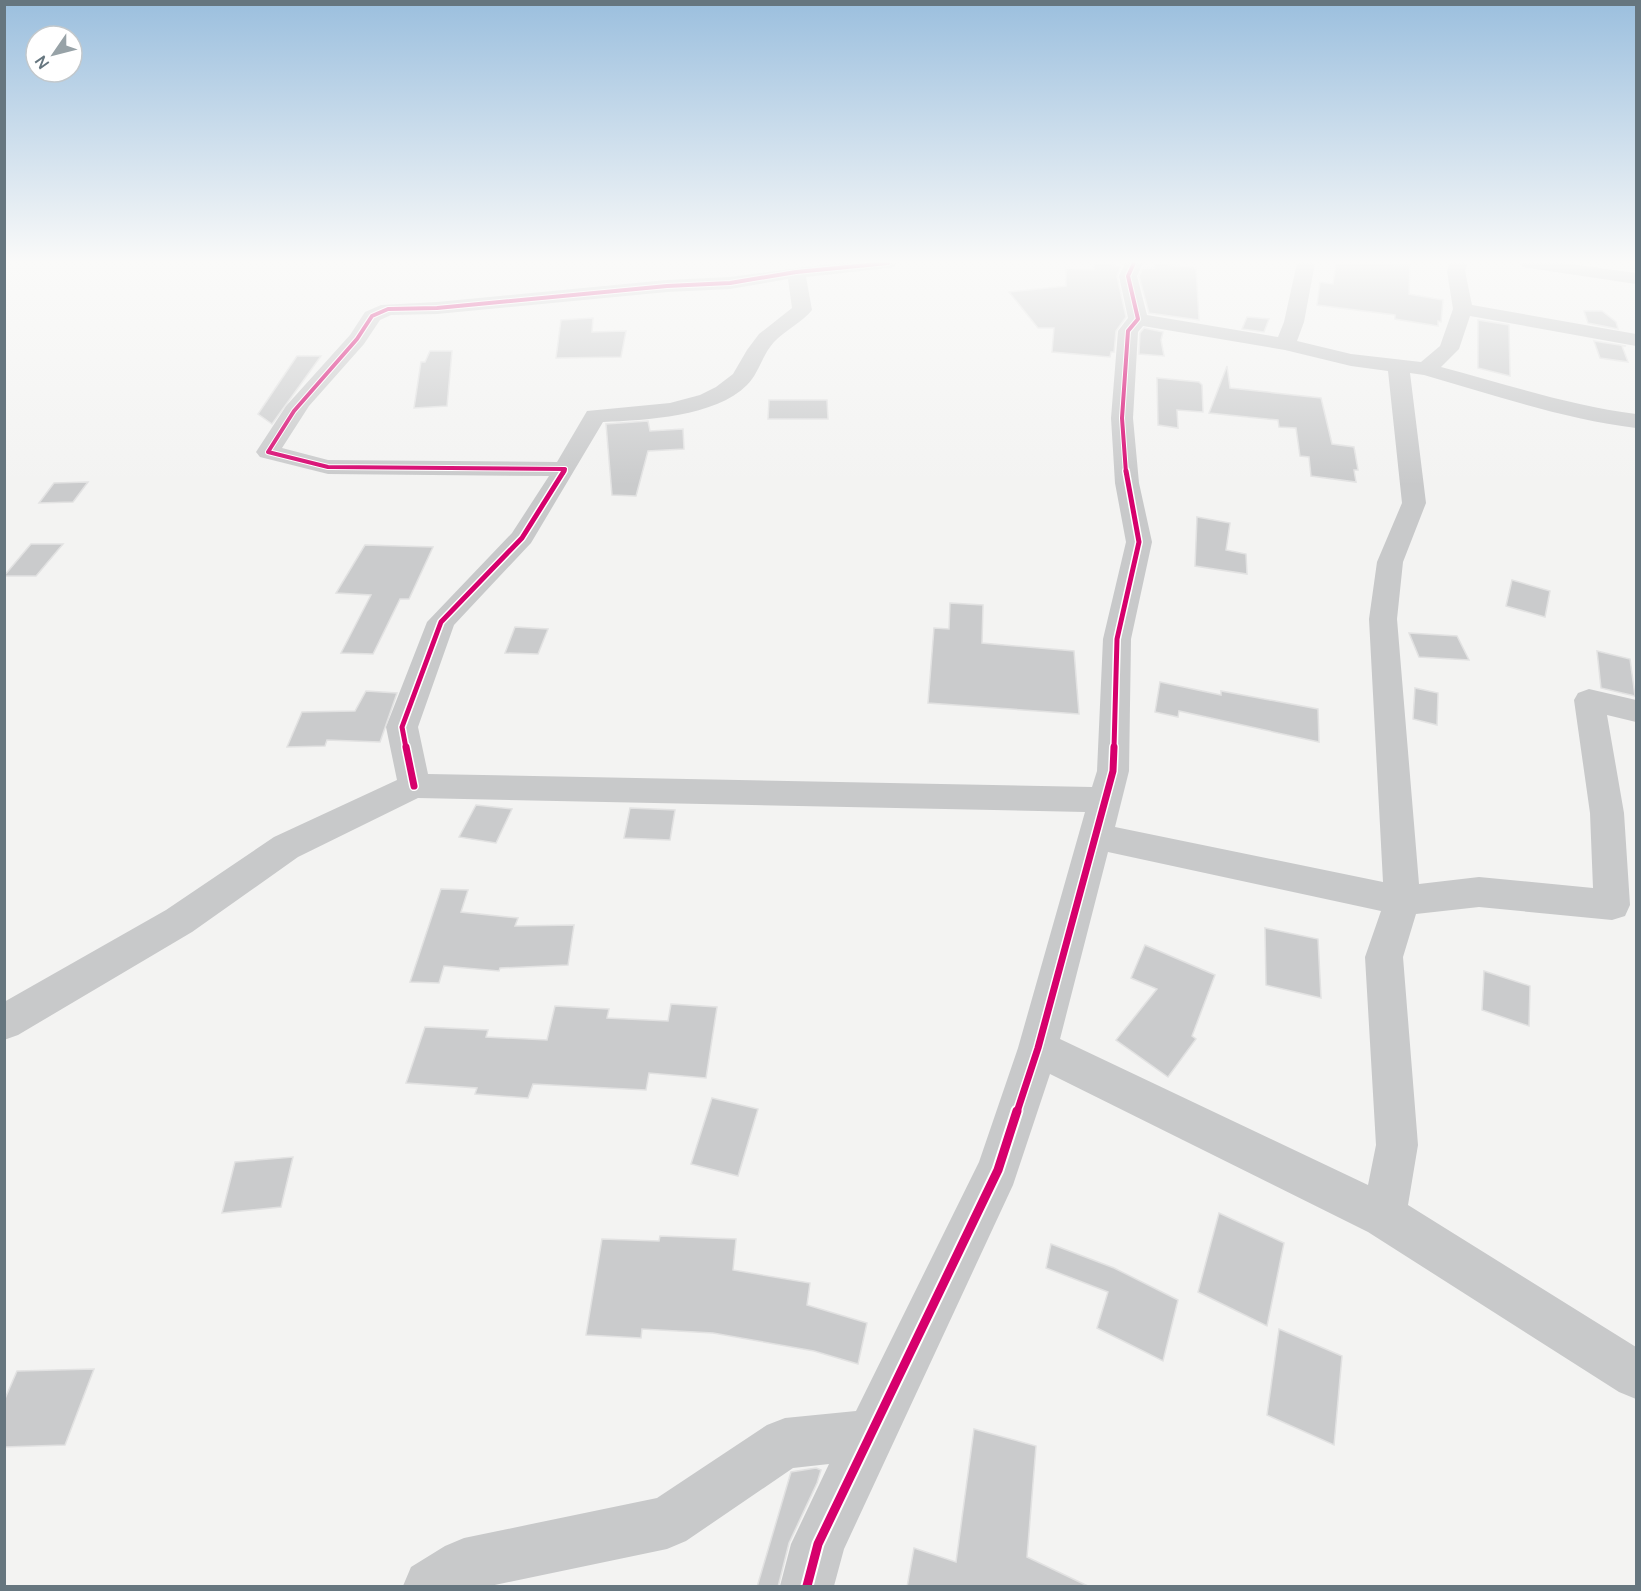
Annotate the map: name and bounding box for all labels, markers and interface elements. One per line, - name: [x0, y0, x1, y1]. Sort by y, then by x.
- north arrow: [24, 24, 84, 84]
- text: N: [29, 52, 54, 74]

